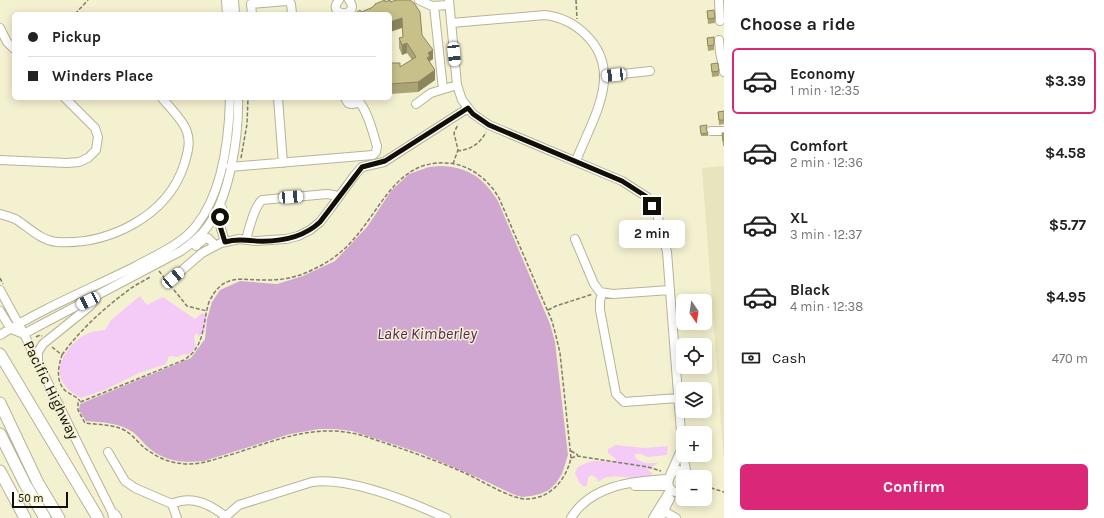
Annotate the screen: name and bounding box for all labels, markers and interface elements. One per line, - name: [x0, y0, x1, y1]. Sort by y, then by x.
- text: Choose a ride: [740, 13, 855, 35]
- text: Pickup: [52, 28, 101, 46]
- car: [447, 41, 461, 67]
- icon: car: [742, 63, 778, 99]
- text: Economy: [790, 65, 855, 83]
- text: Winders Place: [52, 67, 153, 85]
- car: [601, 68, 627, 82]
- text: $3.39: [1045, 72, 1086, 90]
- text: 1 min · 12:35: [790, 83, 860, 98]
- icon: car: [742, 135, 778, 171]
- text: Comfort: [790, 137, 848, 155]
- text: $4.58: [1045, 144, 1086, 162]
- text: 2 min · 12:36: [790, 155, 863, 170]
- car: [279, 190, 303, 204]
- route end: [643, 197, 661, 215]
- icon: car: [742, 207, 778, 243]
- route start: [211, 208, 229, 226]
- text: XL: [790, 209, 808, 227]
- text: $5.77: [1049, 216, 1086, 234]
- callout: 2 min: [619, 220, 685, 248]
- text: 2 min: [634, 226, 670, 241]
- text: 3 min · 12:37: [790, 227, 862, 242]
- car: [160, 266, 186, 290]
- icon: car: [742, 279, 778, 315]
- text: Black: [790, 281, 830, 299]
- text: $4.95: [1046, 288, 1086, 306]
- car: [75, 290, 101, 312]
- north arrow: [676, 294, 712, 330]
- map controls: [676, 294, 712, 506]
- text: 4 min · 12:38: [790, 299, 863, 314]
- water label: Lake Kimberley: [377, 324, 478, 343]
- street label: Pacific Highway: [19, 338, 83, 442]
- button: locate: [676, 338, 712, 374]
- icon: cash: [740, 347, 762, 369]
- text: Cash: [772, 349, 806, 367]
- text: 470 m: [1052, 351, 1088, 366]
- button: layers: [676, 382, 712, 418]
- button: +: [676, 426, 712, 462]
- button: Confirm: [740, 464, 1088, 510]
- button: −: [676, 470, 712, 506]
- scale bar: [12, 490, 68, 509]
- text: 50 m: [18, 492, 44, 505]

